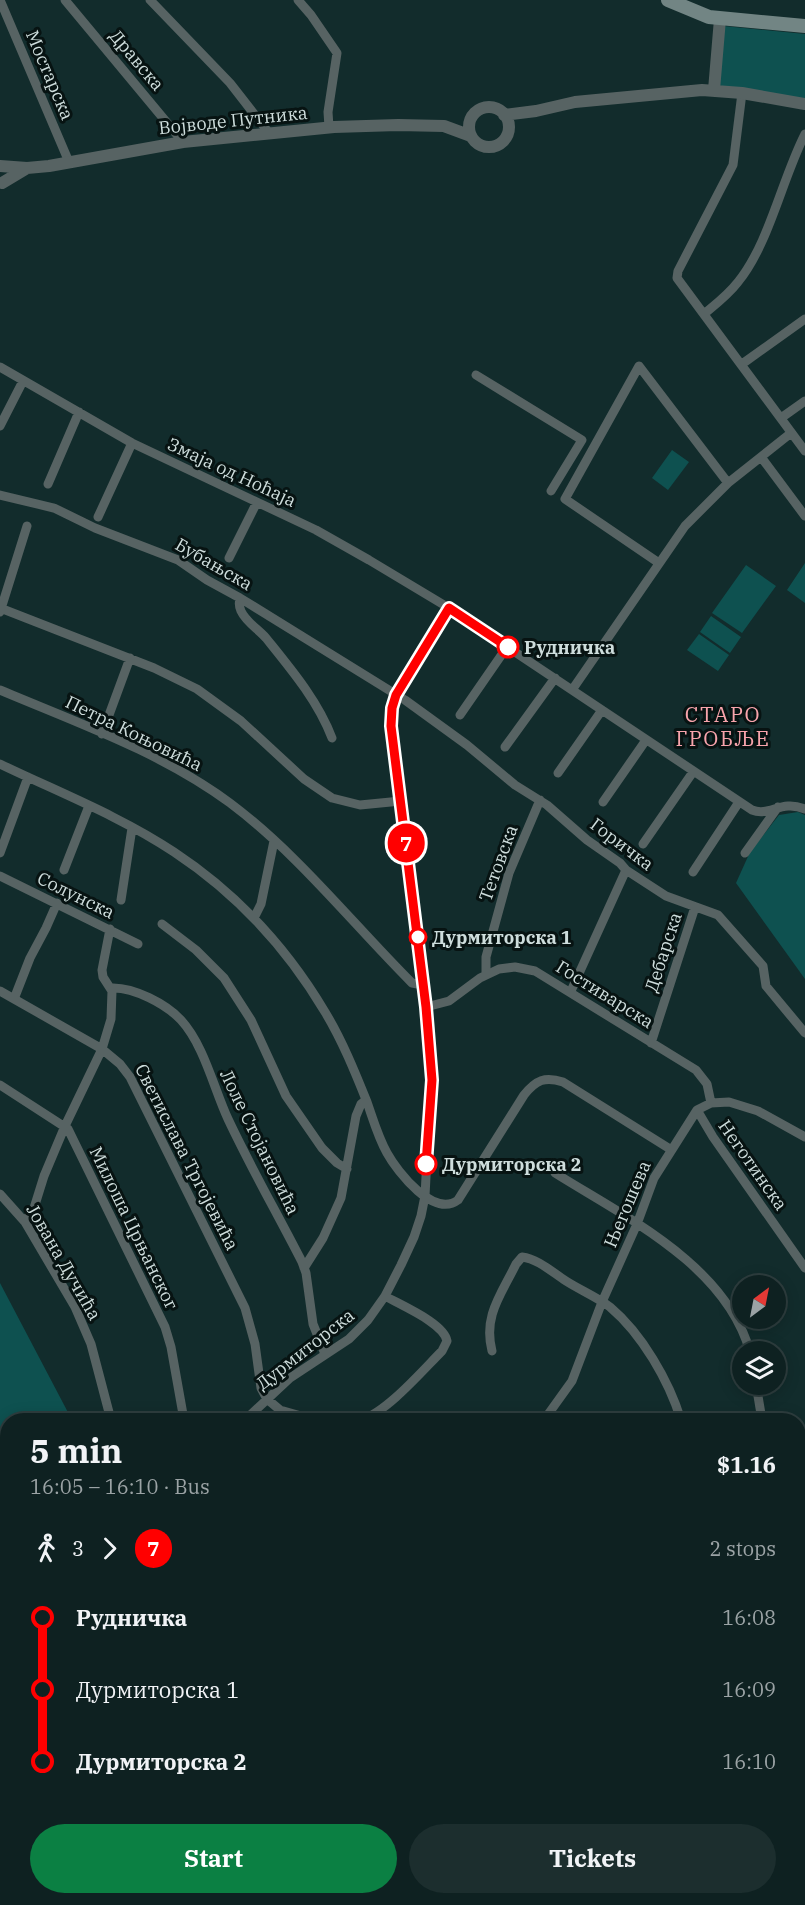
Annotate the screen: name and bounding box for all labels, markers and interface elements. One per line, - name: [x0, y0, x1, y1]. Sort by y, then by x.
- street label: Дравска: [105, 25, 169, 95]
- street label: Мостарска: [21, 27, 79, 124]
- street label: Војводе Путника: [157, 101, 309, 139]
- street label: Змаја од Ноћаја: [164, 432, 300, 512]
- street label: Бубањска: [171, 533, 257, 595]
- marker: Рудничка: [497, 636, 519, 658]
- place label: Рудничка: [524, 636, 615, 659]
- street label: Петра Коњовића: [62, 690, 206, 776]
- district label: СТАРО ГРОБЉЕ: [675, 700, 771, 752]
- street label: Горичка: [586, 813, 658, 875]
- street label: Тетовска: [474, 821, 523, 904]
- line badge: 7: [386, 824, 426, 862]
- text: 7: [400, 829, 412, 857]
- street label: Солунска: [33, 866, 119, 924]
- street label: Дебарска: [639, 909, 687, 995]
- place label: Дурмиторска 1: [432, 926, 572, 949]
- marker: Дурмиторска 1: [409, 928, 427, 946]
- street label: Гостиварска: [552, 955, 658, 1033]
- street label: Светислава Тргојевића: [130, 1060, 244, 1254]
- street label: Лоле Стојановића: [215, 1066, 305, 1218]
- street label: Неготинска: [713, 1115, 793, 1215]
- street label: Милоша Црњанског: [84, 1143, 184, 1314]
- marker: Дурмиторска 2: [415, 1153, 437, 1175]
- place label: Дурмиторска 2: [442, 1153, 582, 1176]
- street label: Његошева: [598, 1157, 656, 1251]
- street label: Јована Дучића: [21, 1200, 107, 1324]
- north arrow: [732, 1275, 786, 1329]
- map controls: [732, 1275, 786, 1395]
- street label: Дурмиторска: [251, 1303, 359, 1395]
- button: layers: [732, 1341, 786, 1395]
- text: 5 min: [30, 1429, 122, 1472]
- text: $1.16: [717, 1450, 776, 1479]
- text: 16:05 – 16:10 · Bus: [30, 1473, 210, 1500]
- icon: walk: [30, 1532, 63, 1565]
- icon: forward: [93, 1532, 126, 1565]
- text: 7: [147, 1534, 160, 1562]
- text: 3: [72, 1535, 84, 1562]
- text: 2 stops: [709, 1535, 776, 1562]
- text: Рудничка: [76, 1603, 187, 1632]
- text: 16:08: [722, 1604, 776, 1631]
- text: Дурмиторска 1: [76, 1675, 239, 1704]
- text: 16:09: [722, 1676, 776, 1703]
- text: Дурмиторска 2: [76, 1747, 247, 1776]
- text: 16:10: [722, 1748, 776, 1775]
- button: Start: [30, 1824, 397, 1893]
- button: Tickets: [409, 1824, 776, 1893]

